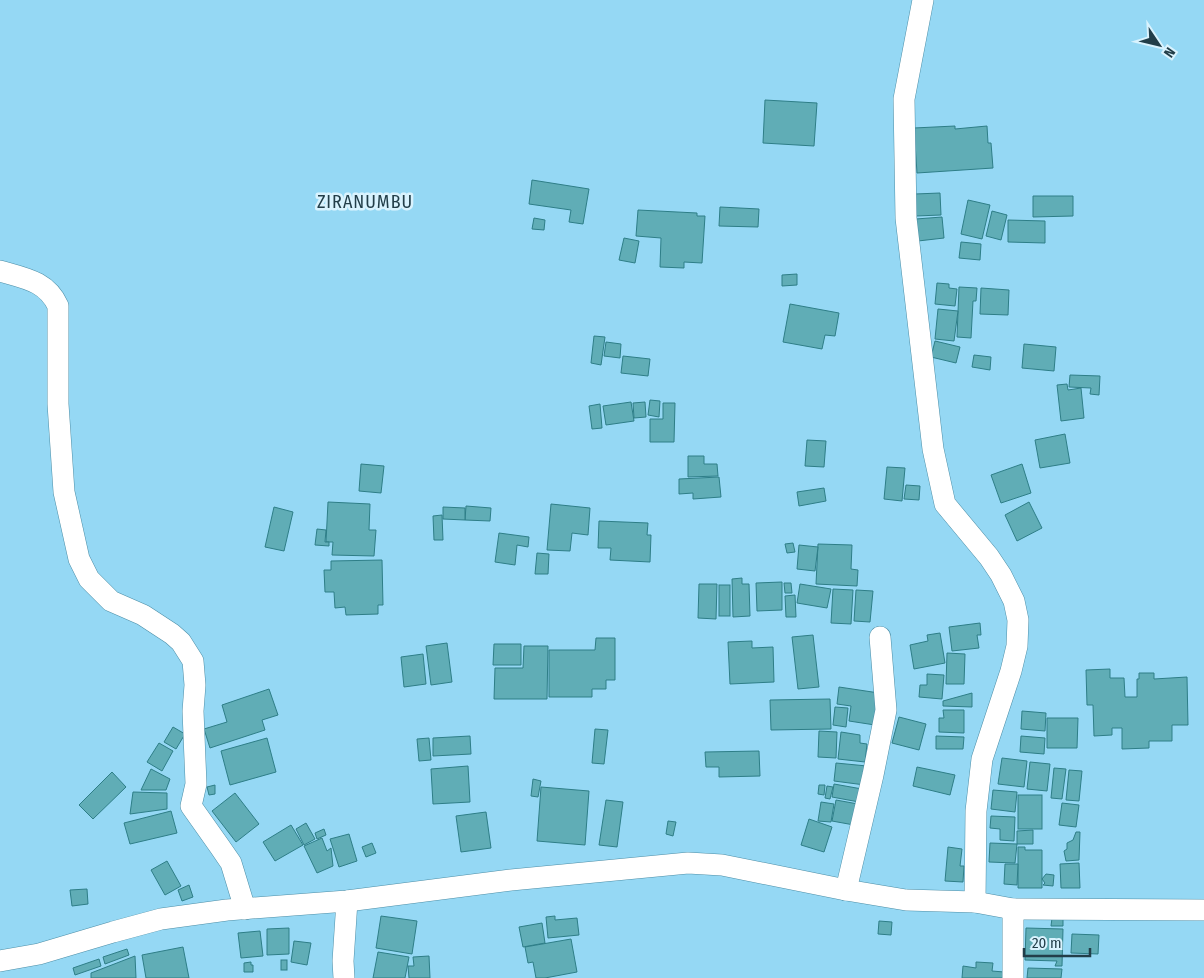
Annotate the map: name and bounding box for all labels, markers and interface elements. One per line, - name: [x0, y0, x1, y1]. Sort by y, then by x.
- north arrow: [1134, 20, 1184, 70]
- text: N: [1160, 44, 1179, 60]
- district label: ZIRANUMBU: [317, 191, 413, 213]
- scale bar: [1024, 926, 1090, 958]
- text: 20 m: [1032, 934, 1062, 952]

